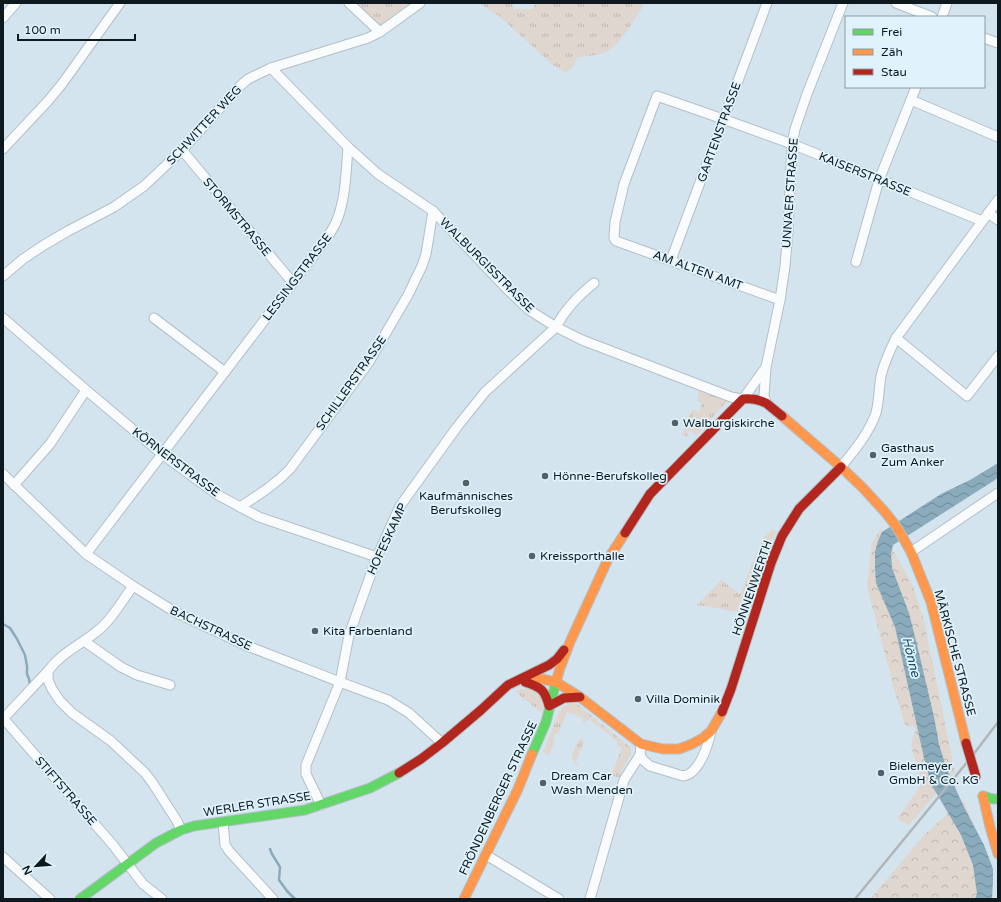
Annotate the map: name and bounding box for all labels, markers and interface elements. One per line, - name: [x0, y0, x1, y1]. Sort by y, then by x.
- scale bar: [18, 16, 135, 42]
- legend: [845, 16, 985, 88]
- text: 100 m: [24, 23, 61, 37]
- text: Frei: [881, 25, 902, 39]
- text: Zäh: [881, 45, 903, 59]
- text: Stau: [881, 65, 907, 79]
- street label: GARTENSTRASSE: [694, 80, 744, 184]
- street label: SCHWITTER WEG: [164, 83, 244, 167]
- street label: UNNAER STRASSE: [779, 137, 801, 249]
- street label: KAISERSTRASSE: [817, 149, 913, 199]
- street label: STORMSTRASSE: [200, 175, 274, 259]
- street label: WALBURGISSTRASSE: [437, 215, 537, 315]
- street label: LESSINGSTRASSE: [260, 230, 335, 323]
- street label: AM ALTEN AMT: [651, 247, 745, 293]
- street label: SCHILLERSTRASSE: [313, 333, 389, 433]
- place label: Walburgiskirche: [683, 416, 775, 430]
- marker: Walburgiskirche: [670, 418, 680, 428]
- street label: KÖRNERSTRASSE: [129, 425, 223, 500]
- place label: Gasthaus Zum Anker: [881, 441, 945, 469]
- marker: Gasthaus Zum Anker: [868, 450, 878, 460]
- place label: Hönne-Berufskolleg: [553, 469, 667, 483]
- marker: Hönne-Berufskolleg: [540, 471, 550, 481]
- marker: Kaufmännisches Berufskolleg: [461, 478, 471, 488]
- place label: Kaufmännisches Berufskolleg: [419, 489, 513, 517]
- street label: HOFESKAMP: [364, 501, 410, 577]
- street label: HÖNNENWERTH: [729, 538, 775, 638]
- place label: Kreissporthalle: [540, 549, 625, 563]
- marker: Kreissporthalle: [527, 551, 537, 561]
- street label: MÄRKISCHE STRASSE: [931, 588, 979, 718]
- street label: BACHSTRASSE: [168, 603, 254, 653]
- place label: Kita Farbenland: [323, 624, 413, 638]
- marker: Kita Farbenland: [310, 626, 320, 636]
- water label: Hönne: [898, 635, 924, 679]
- place label: Villa Dominik: [646, 692, 720, 706]
- marker: Villa Dominik: [633, 694, 643, 704]
- street label: FRÖNDENBERGER STRASSE: [456, 718, 540, 877]
- street label: STIFTSTRASSE: [32, 754, 100, 828]
- place label: Bielemeyer GmbH & Co. KG: [889, 759, 979, 787]
- marker: Bielemeyer GmbH & Co. KG: [876, 768, 886, 778]
- place label: Dream Car Wash Menden: [551, 769, 633, 797]
- marker: Dream Car Wash Menden: [538, 778, 548, 788]
- street label: WERLER STRASSE: [202, 789, 312, 819]
- north arrow: [16, 846, 56, 886]
- text: N: [20, 863, 35, 877]

